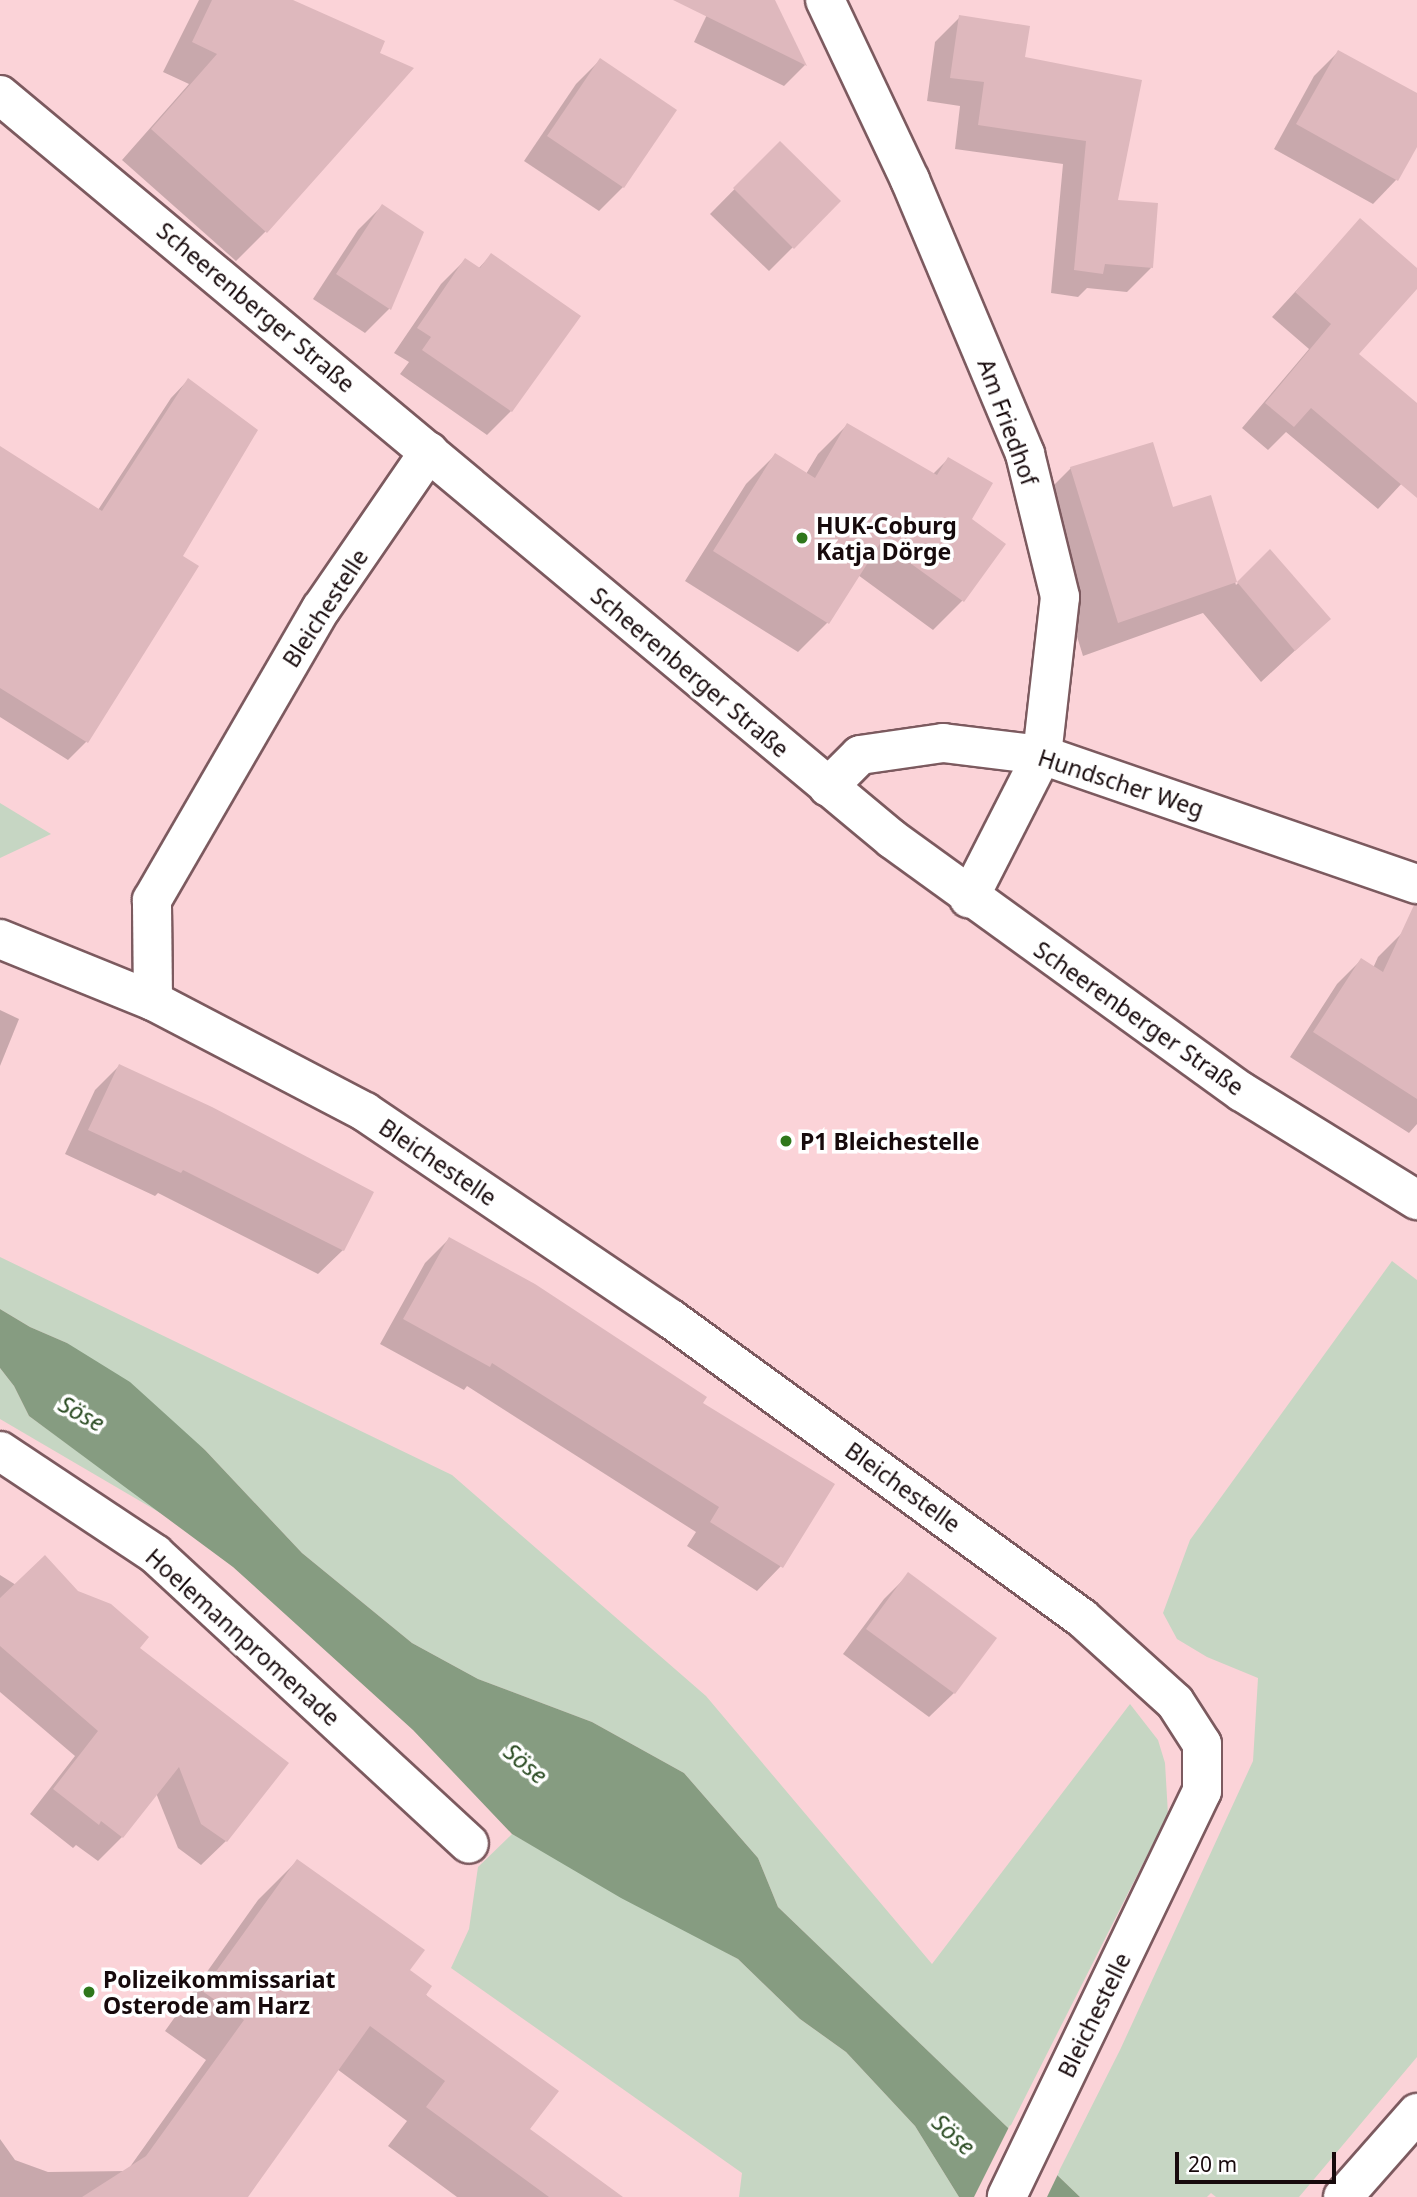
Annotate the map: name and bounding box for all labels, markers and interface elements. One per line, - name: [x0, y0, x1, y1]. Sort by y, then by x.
- street label: Scheerenberger Straße: [152, 216, 360, 398]
- street label: Am Friedhof: [972, 355, 1044, 489]
- place label: HUK-Coburg Katja Dörge: [816, 511, 957, 565]
- marker: HUK-Coburg Katja Dörge: [794, 530, 810, 546]
- street label: Bleichestelle: [277, 544, 373, 672]
- street label: Scheerenberger Straße: [586, 581, 794, 763]
- street label: Hundscher Weg: [1035, 743, 1207, 823]
- street label: Scheerenberger Straße: [1029, 935, 1249, 1101]
- street label: Bleichestelle: [374, 1113, 502, 1211]
- place label: P1 Bleichestelle: [800, 1127, 979, 1155]
- marker: P1 Bleichestelle: [778, 1133, 794, 1149]
- water label: Söse: [54, 1389, 110, 1437]
- street label: Bleichestelle: [840, 1436, 966, 1538]
- street label: Hoelemannpromenade: [140, 1543, 346, 1731]
- water label: Söse: [498, 1737, 554, 1789]
- street label: Bleichestelle: [1052, 1948, 1136, 2082]
- place label: Polizeikommissariat Osterode am Harz: [103, 1965, 335, 2019]
- marker: Polizeikommissariat Osterode am Harz: [81, 1984, 97, 2000]
- water label: Söse: [927, 2107, 981, 2161]
- scale bar: [1179, 2138, 1340, 2182]
- text: 20 m: [1188, 2150, 1237, 2178]

